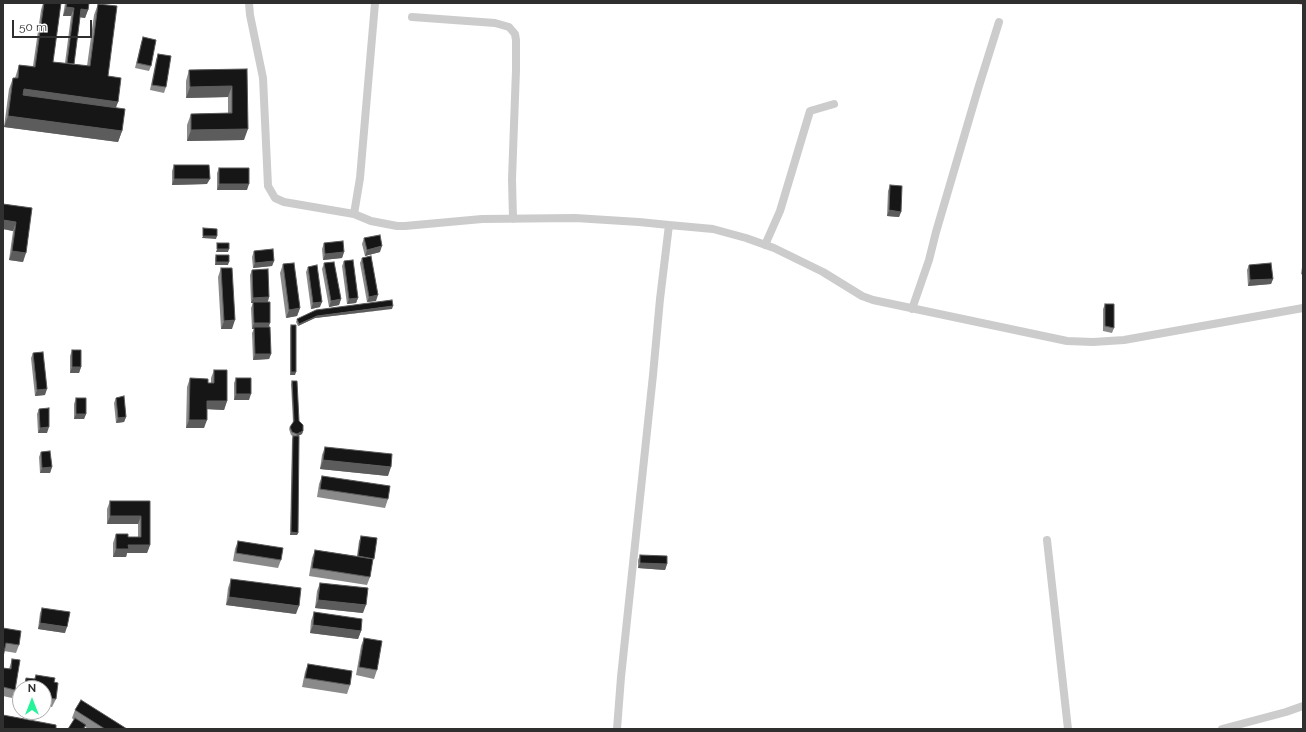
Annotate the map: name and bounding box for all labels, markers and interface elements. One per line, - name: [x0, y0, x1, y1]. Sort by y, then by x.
- scale bar: [14, 12, 94, 38]
- text: 50 m: [19, 20, 47, 34]
- north arrow: [12, 680, 52, 720]
- text: N: [28, 682, 36, 695]

